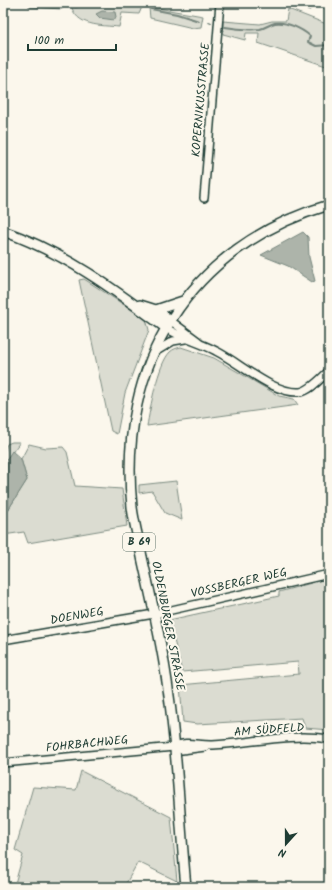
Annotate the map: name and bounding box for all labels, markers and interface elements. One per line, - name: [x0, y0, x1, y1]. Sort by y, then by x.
- scale bar: [28, 26, 116, 52]
- text: 100 m: [34, 31, 65, 50]
- street label: KOPERNIKUSSTRASSE: [187, 41, 216, 158]
- road number: B 69: [123, 533, 155, 551]
- street label: OLDENBURGER STRASSE: [146, 560, 190, 693]
- street label: VOSSBERGER WEG: [189, 563, 289, 603]
- street label: DOENWEG: [49, 602, 105, 630]
- street label: AM SÜDFELD: [233, 718, 305, 742]
- street label: FOHRBACHWEG: [45, 730, 129, 758]
- north arrow: [266, 824, 306, 864]
- text: N: [276, 843, 289, 862]

